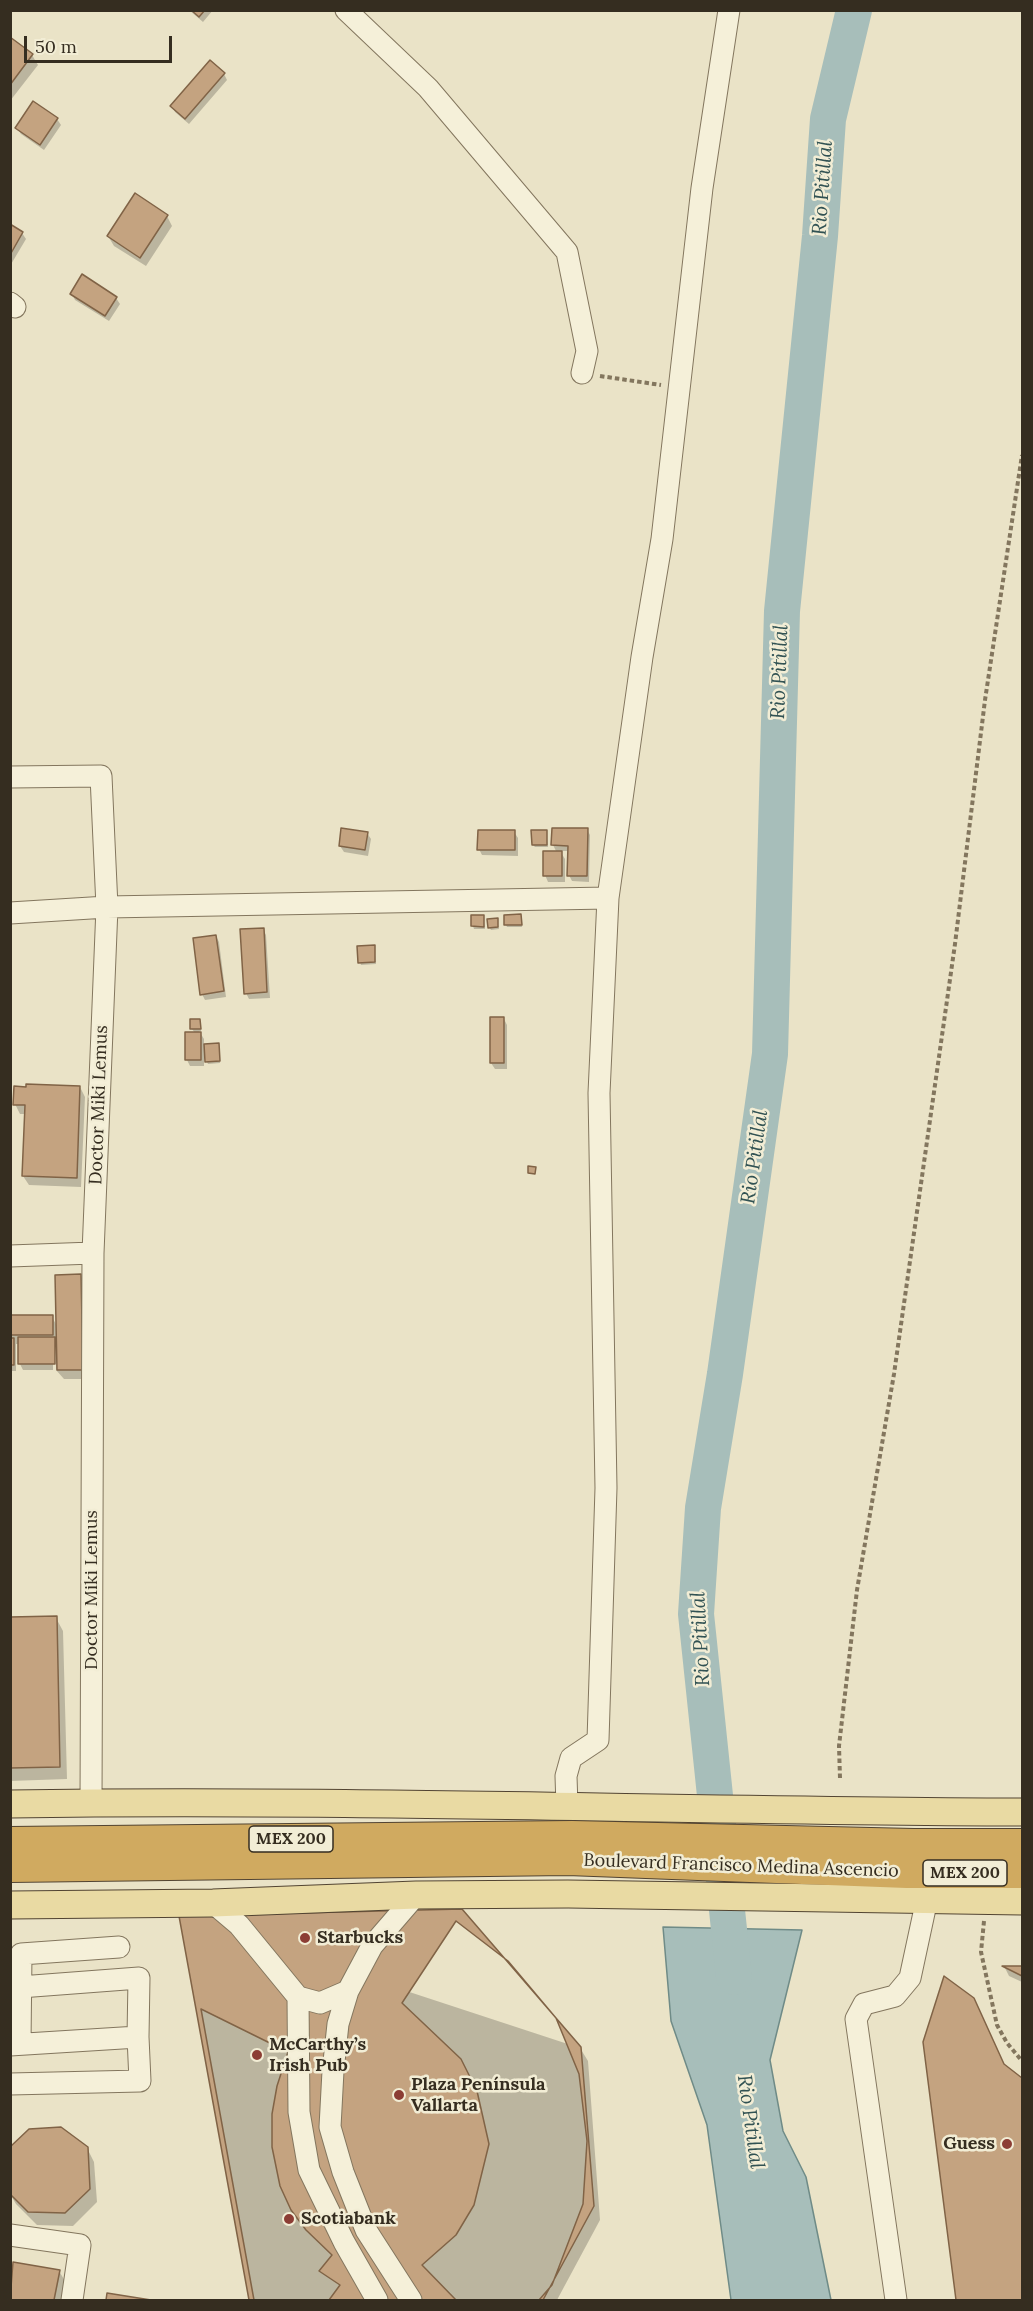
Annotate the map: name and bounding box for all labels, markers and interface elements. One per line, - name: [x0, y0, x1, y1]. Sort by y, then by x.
- scale bar: [27, 24, 176, 62]
- text: 50 m: [35, 35, 77, 58]
- water label: Rio Pitillal: [808, 140, 838, 236]
- water label: Rio Pitillal: [766, 624, 794, 720]
- street label: Doctor Miki Lemus: [85, 1025, 113, 1185]
- water label: Rio Pitillal: [737, 1108, 773, 1206]
- street label: Doctor Miki Lemus: [81, 1510, 103, 1670]
- water label: Rio Pitillal: [687, 1591, 715, 1687]
- road number: MEX 200: [249, 1826, 333, 1852]
- street label: Boulevard Francisco Medina Ascencio: [583, 1850, 899, 1882]
- road number: MEX 200: [923, 1860, 1007, 1886]
- place label: Starbucks: [317, 1927, 403, 1949]
- marker: Starbucks: [298, 1931, 312, 1945]
- place label: McCarthy’s Irish Pub: [269, 2034, 366, 2076]
- marker: McCarthy’s Irish Pub: [250, 2048, 264, 2062]
- water label: Rio Pitillal: [732, 2073, 768, 2171]
- place label: Plaza Península Vallarta: [411, 2074, 545, 2116]
- marker: Plaza Península Vallarta: [392, 2088, 406, 2102]
- place label: Guess: [943, 2133, 995, 2155]
- marker: Guess: [1000, 2137, 1014, 2151]
- place label: Scotiabank: [301, 2208, 396, 2230]
- marker: Scotiabank: [282, 2212, 296, 2226]

